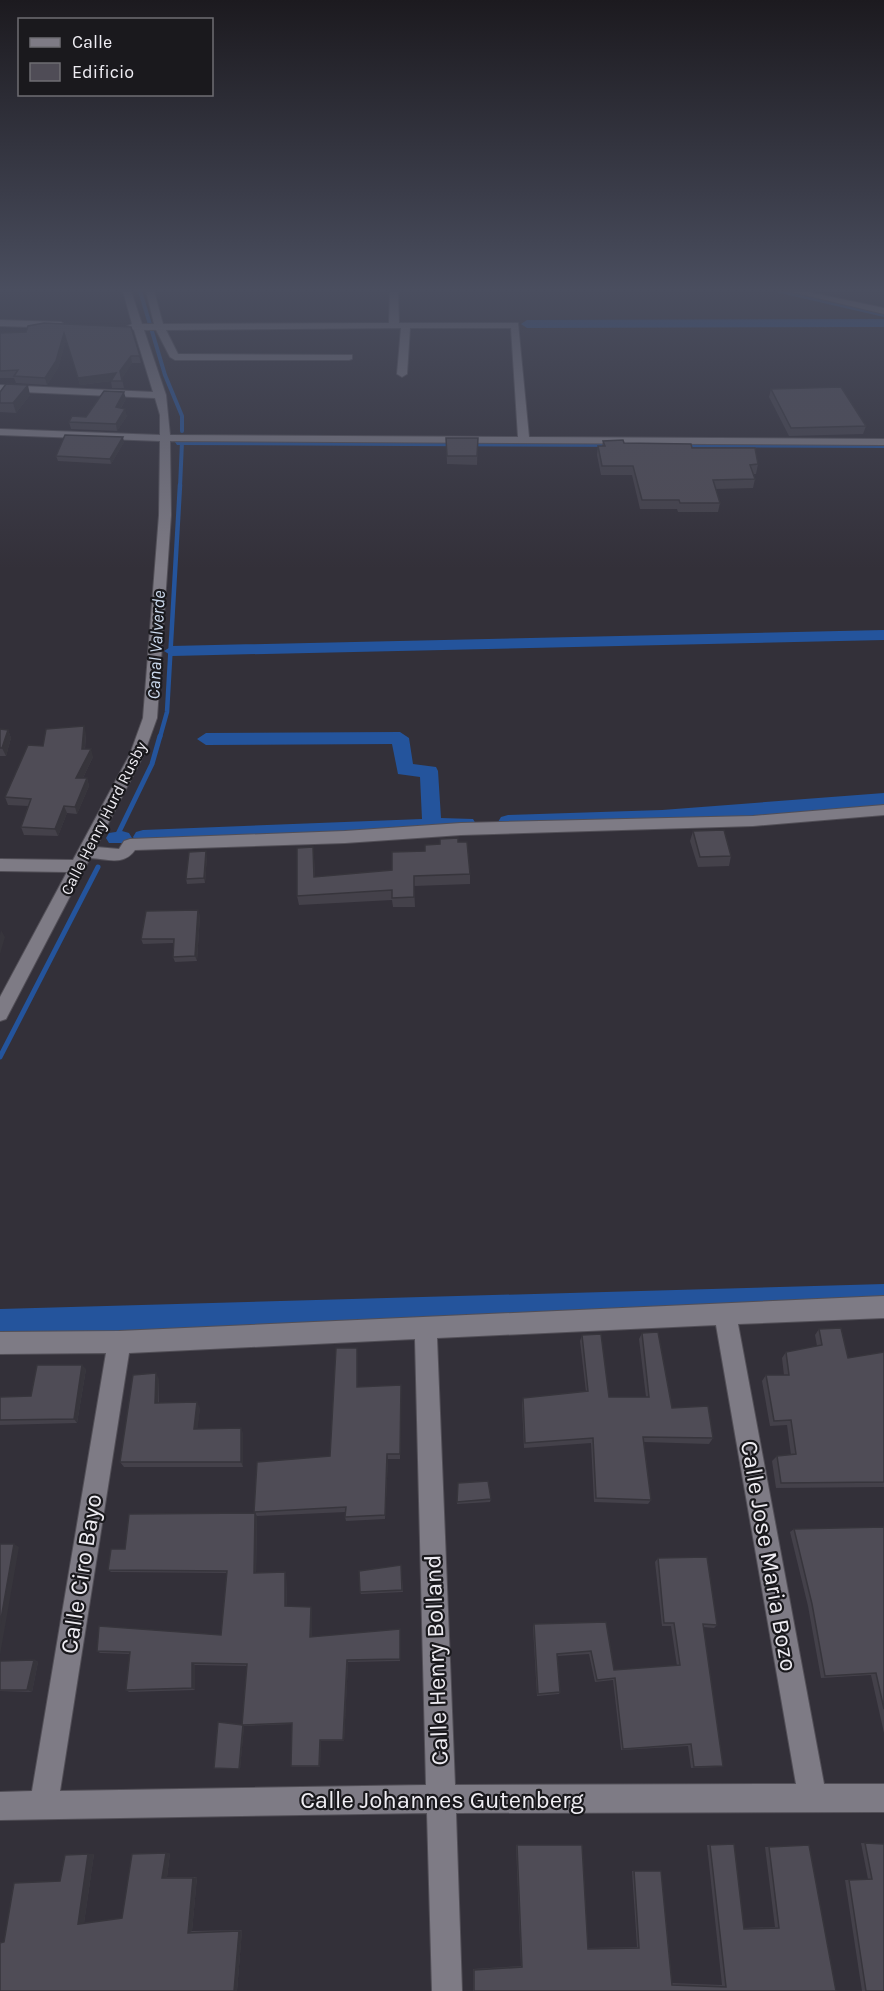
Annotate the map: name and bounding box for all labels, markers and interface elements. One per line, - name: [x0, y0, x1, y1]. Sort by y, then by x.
- legend: [18, 18, 213, 96]
- text: Calle: [72, 31, 112, 53]
- text: Edificio: [72, 61, 134, 83]
- water label: Canal Valverde: [142, 590, 170, 700]
- street label: Calle Henry Hurd Rusby: [57, 738, 151, 898]
- street label: Calle Jose Maria Bozo: [735, 1439, 803, 1673]
- street label: Calle Ciro Bayo: [55, 1492, 107, 1656]
- street label: Calle Henry Bolland: [418, 1554, 454, 1766]
- street label: Calle Johannes Gutenberg: [300, 1786, 584, 1814]

